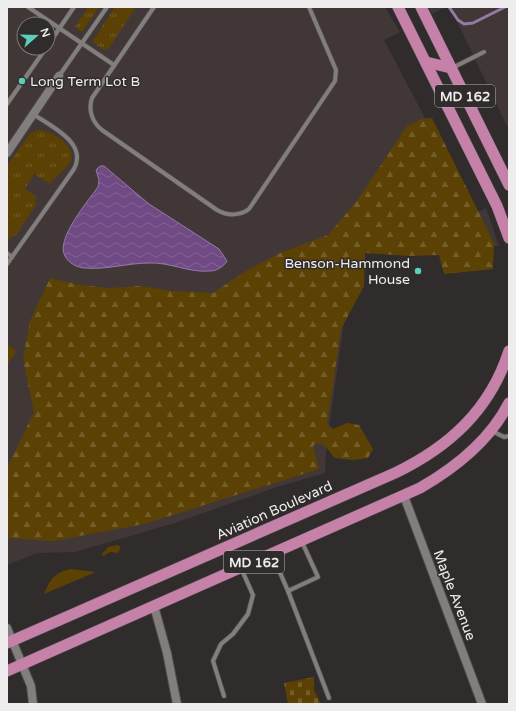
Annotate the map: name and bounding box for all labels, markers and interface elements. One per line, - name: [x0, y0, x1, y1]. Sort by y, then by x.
- north arrow: [16, 16, 56, 56]
- text: N: [37, 26, 53, 39]
- place label: Long Term Lot B: [30, 73, 140, 90]
- marker: Long Term Lot B: [17, 76, 27, 86]
- road number: MD 162: [435, 85, 495, 107]
- place label: Benson-Hammond House: [284, 255, 410, 288]
- marker: Benson-Hammond House: [413, 266, 423, 276]
- street label: Aviation Boulevard: [214, 477, 335, 544]
- street label: Maple Avenue: [430, 548, 480, 643]
- road number: MD 162: [224, 551, 284, 573]

